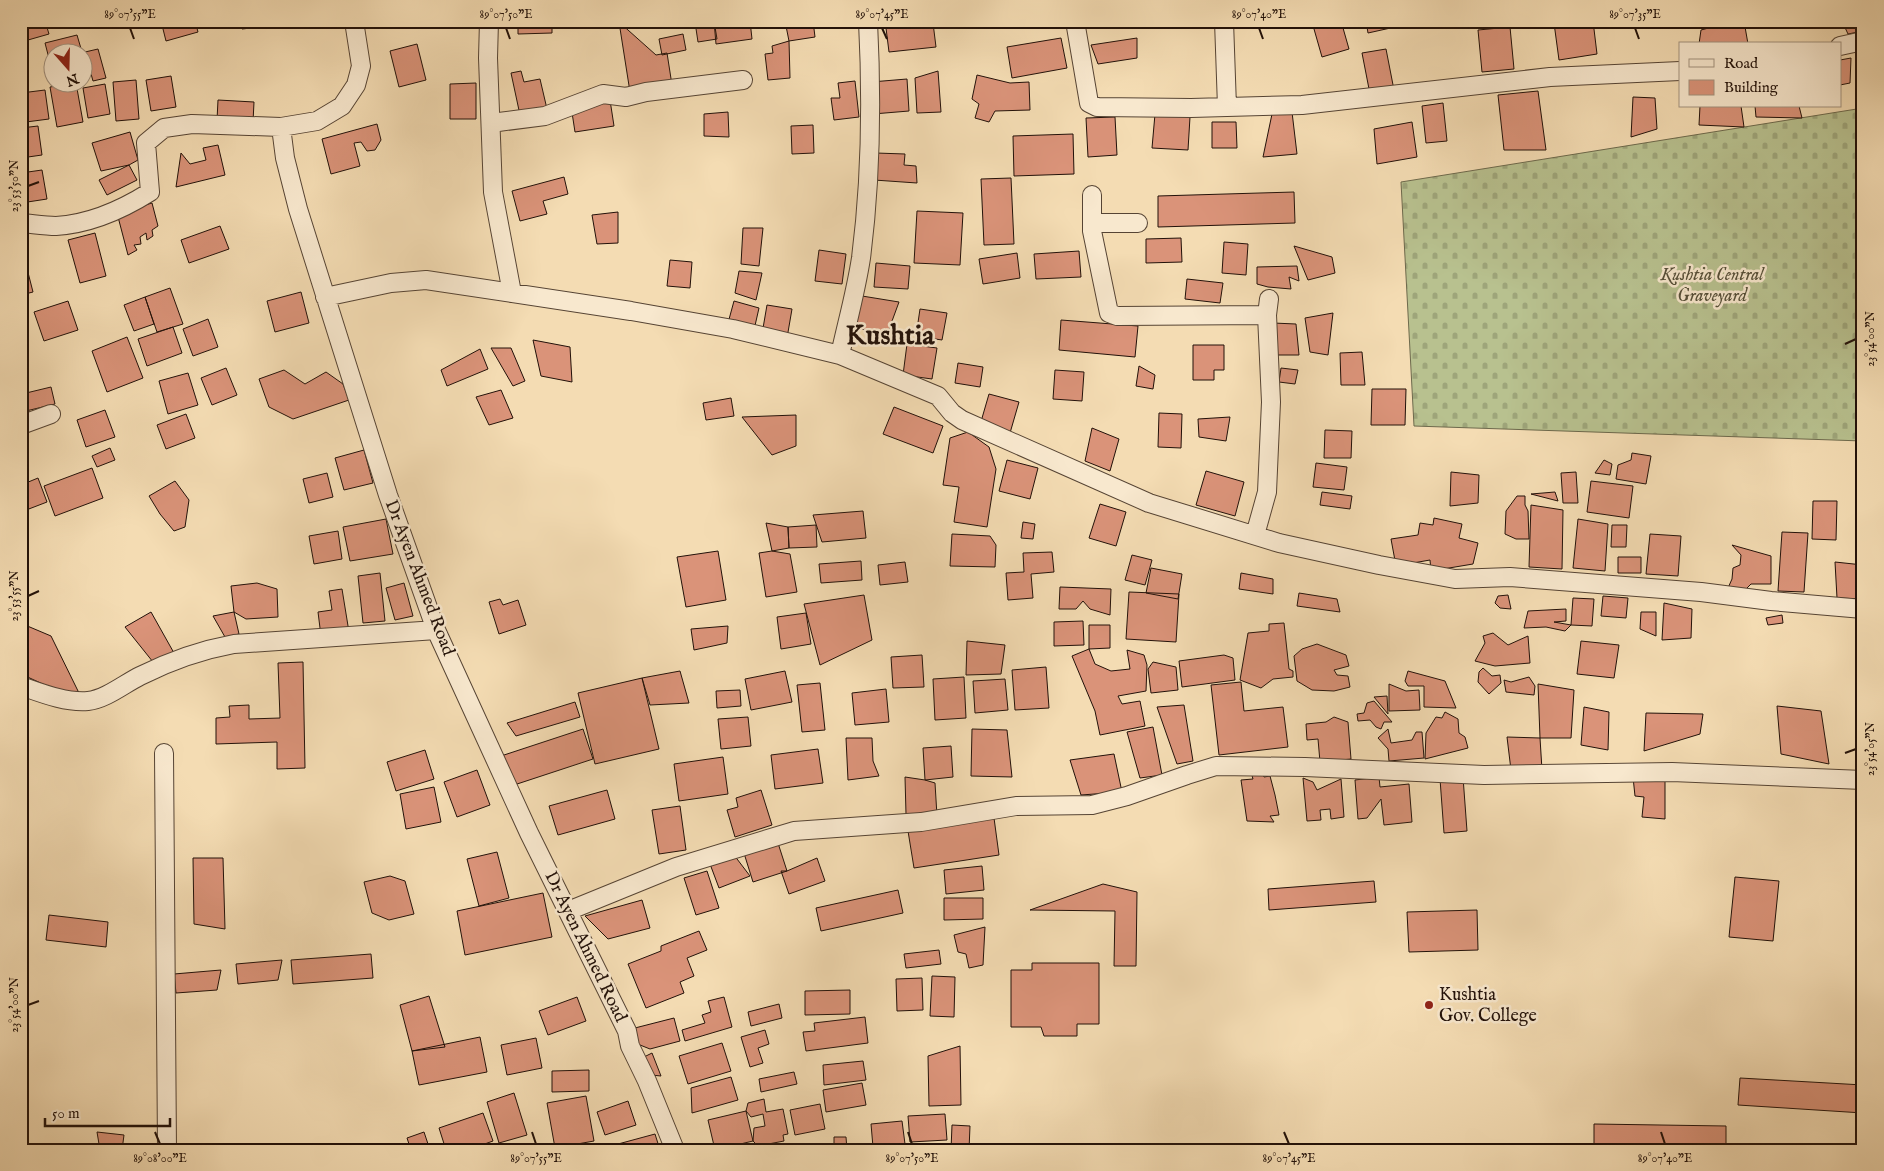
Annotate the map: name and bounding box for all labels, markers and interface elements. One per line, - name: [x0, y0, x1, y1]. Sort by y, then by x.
- text: 89°07'55"E: [104, 7, 156, 22]
- text: 89°07'50"E: [479, 7, 533, 22]
- text: 89°07'45"E: [855, 7, 909, 22]
- text: 89°07'40"E: [1232, 7, 1286, 22]
- text: 89°07'35"E: [1609, 7, 1661, 22]
- north arrow: [42, 42, 92, 92]
- legend: [1679, 42, 1842, 108]
- text: Road: [1724, 54, 1759, 73]
- text: N: [63, 68, 82, 90]
- text: Building: [1724, 78, 1779, 97]
- text: 23°53'50"N: [7, 159, 22, 212]
- park label: Kushtia Central Graveyard: [1660, 264, 1765, 308]
- text: 23°54'00"N: [1863, 311, 1878, 367]
- district label: Kushtia: [846, 319, 935, 354]
- street label: Dr Ayen Ahmed Road: [379, 497, 459, 660]
- text: 23°53'55"N: [7, 570, 22, 622]
- text: 23°54'05"N: [1863, 721, 1878, 776]
- street label: Dr Ayen Ahmed Road: [538, 868, 632, 1027]
- text: 23°54'00"N: [7, 977, 22, 1033]
- place label: Kushtia Gov. College: [1439, 984, 1537, 1028]
- marker: Kushtia Gov. College: [1423, 999, 1435, 1011]
- scale bar: [45, 1096, 170, 1128]
- text: 50 m: [52, 1104, 80, 1123]
- text: 89°08'00"E: [133, 1151, 187, 1166]
- text: 89°07'55"E: [510, 1151, 562, 1166]
- text: 89°07'50"E: [885, 1151, 939, 1166]
- text: 89°07'45"E: [1262, 1151, 1316, 1166]
- text: 89°07'40"E: [1638, 1151, 1692, 1166]

